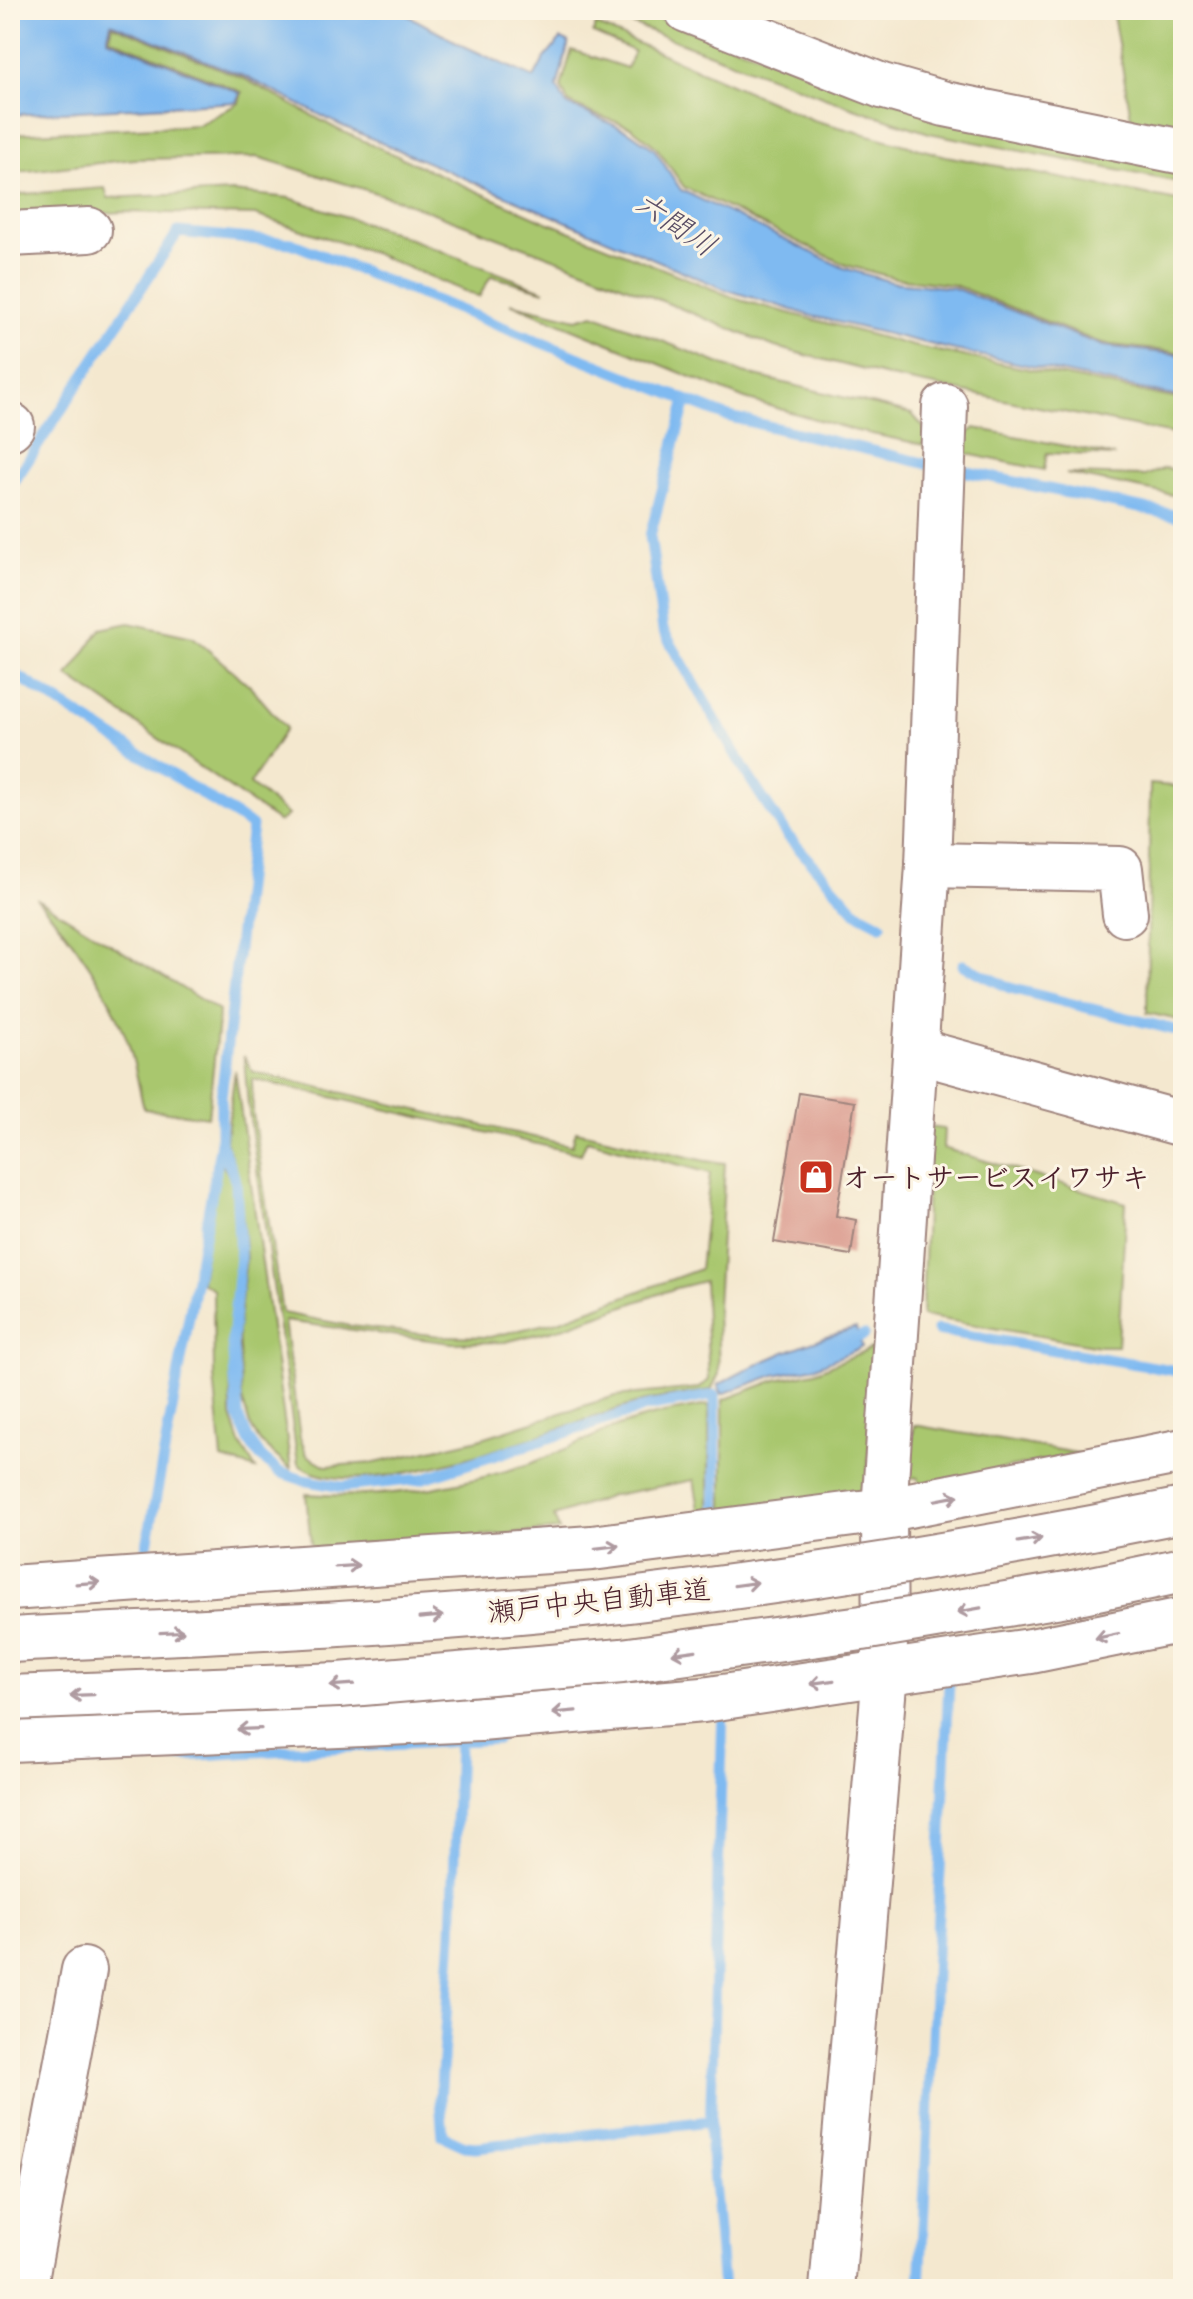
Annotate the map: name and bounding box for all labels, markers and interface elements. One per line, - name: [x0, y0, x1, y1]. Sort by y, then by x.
- water label: 六間川: [628, 184, 723, 265]
- shop icon: オートサービスイワサキ: [797, 1158, 835, 1196]
- place label: オートサービスイワサキ: [842, 1161, 1149, 1196]
- one-way arrow: [934, 1490, 959, 1505]
- one-way arrow: [1017, 1532, 1042, 1547]
- one-way arrow: [593, 1539, 619, 1554]
- one-way arrow: [333, 1558, 360, 1573]
- street label: 瀬戸中央自動車道: [486, 1572, 712, 1631]
- one-way arrow: [74, 1575, 101, 1590]
- one-way arrow: [732, 1576, 758, 1591]
- one-way arrow: [957, 1604, 982, 1619]
- one-way arrow: [417, 1609, 444, 1624]
- one-way arrow: [158, 1625, 185, 1640]
- one-way arrow: [1094, 1629, 1120, 1644]
- one-way arrow: [671, 1645, 698, 1660]
- one-way arrow: [810, 1675, 836, 1690]
- one-way arrow: [329, 1678, 356, 1693]
- one-way arrow: [69, 1687, 96, 1702]
- one-way arrow: [551, 1705, 578, 1720]
- one-way arrow: [236, 1722, 263, 1737]

